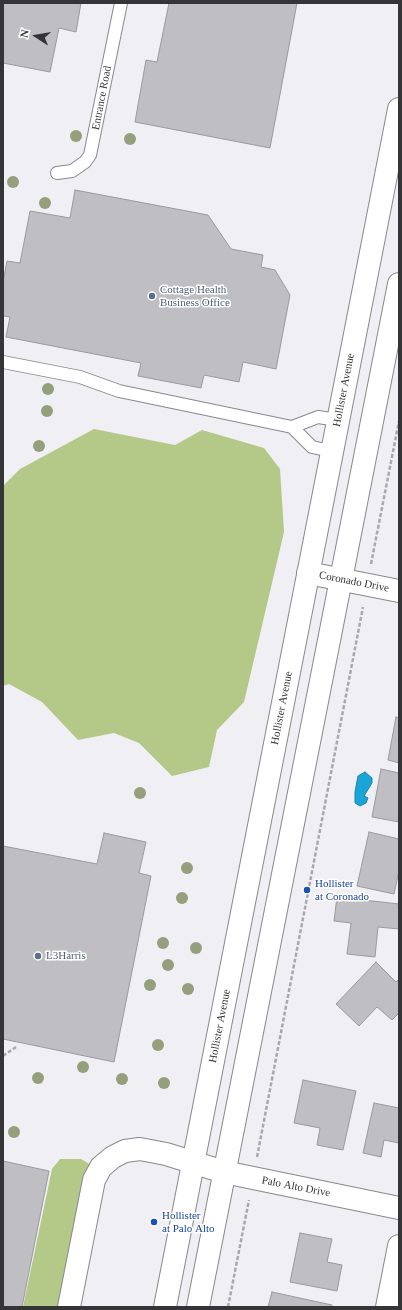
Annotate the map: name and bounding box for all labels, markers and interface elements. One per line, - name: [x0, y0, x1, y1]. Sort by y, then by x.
- north arrow: [16, 16, 56, 56]
- text: N: [18, 28, 31, 39]
- street label: Entrance Road: [89, 65, 115, 131]
- place label: Cottage Health Business Office: [160, 283, 230, 309]
- marker: Cottage Health Business Office: [147, 291, 157, 301]
- street label: Hollister Avenue: [330, 352, 358, 428]
- street label: Coronado Drive: [318, 569, 390, 595]
- street label: Hollister Avenue: [268, 670, 296, 746]
- place label: Hollister at Coronado: [315, 877, 369, 903]
- marker: Hollister at Coronado: [302, 885, 312, 895]
- place label: L3Harris: [46, 949, 86, 963]
- marker: L3Harris: [33, 951, 43, 961]
- street label: Hollister Avenue: [206, 988, 234, 1064]
- street label: Palo Alto Drive: [261, 1174, 331, 1200]
- place label: Hollister at Palo Alto: [162, 1209, 215, 1235]
- marker: Hollister at Palo Alto: [149, 1217, 159, 1227]

